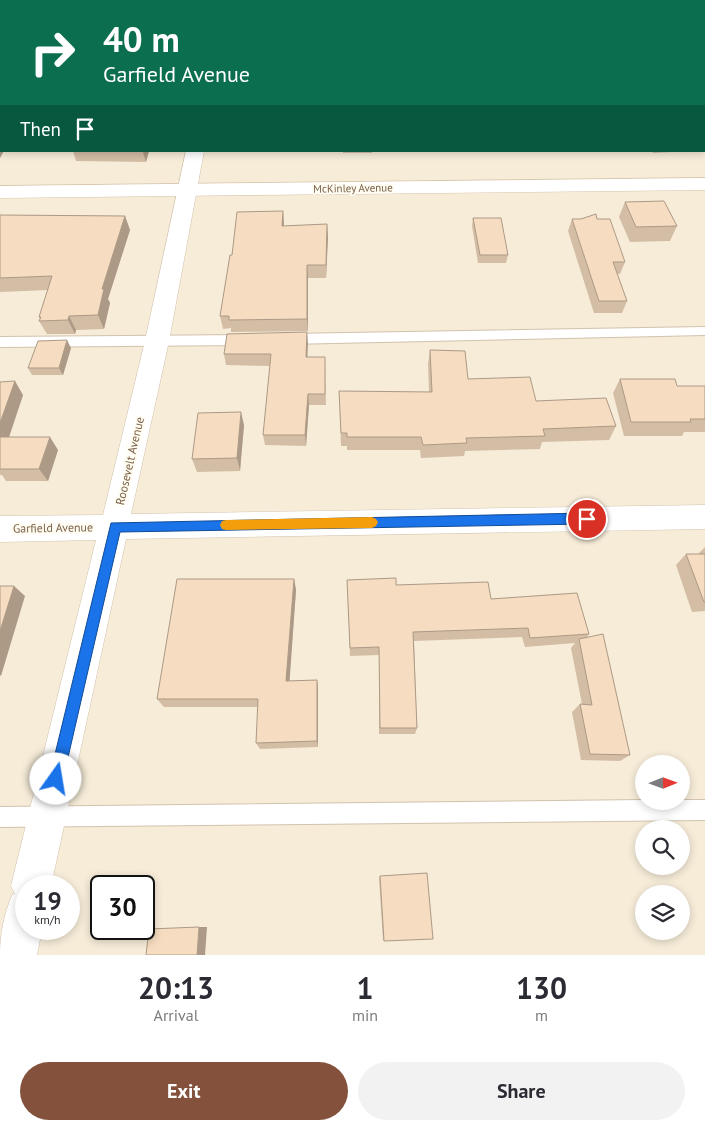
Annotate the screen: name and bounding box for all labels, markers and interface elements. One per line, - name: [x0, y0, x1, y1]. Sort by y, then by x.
- text: 40 m: [103, 16, 180, 62]
- icon: right: [20, 20, 85, 85]
- text: Garfield Avenue: [103, 60, 250, 88]
- icon: arrive: [71, 115, 99, 143]
- text: Then: [20, 117, 61, 141]
- street label: McKinley Avenue: [313, 180, 393, 196]
- street label: Roosevelt Avenue: [112, 415, 147, 506]
- pin: [566, 498, 608, 540]
- icon: arrive: [573, 505, 601, 533]
- street label: Garfield Avenue: [13, 519, 93, 536]
- position arrow: [29, 752, 81, 804]
- north arrow: [635, 755, 690, 810]
- map controls: [635, 755, 690, 940]
- button: search: [635, 820, 690, 875]
- speed limit sign: 30: [90, 875, 155, 940]
- text: 19: [33, 885, 62, 917]
- button: layers: [635, 885, 690, 940]
- text: km/h: [34, 912, 61, 927]
- text: 20:13: [138, 968, 214, 1007]
- text: 1: [357, 968, 374, 1007]
- text: 130: [516, 968, 567, 1007]
- text: Arrival: [154, 1005, 198, 1025]
- text: min: [352, 1005, 378, 1025]
- text: m: [535, 1005, 548, 1025]
- button: Exit: [20, 1062, 348, 1120]
- button: Share: [358, 1062, 685, 1120]

